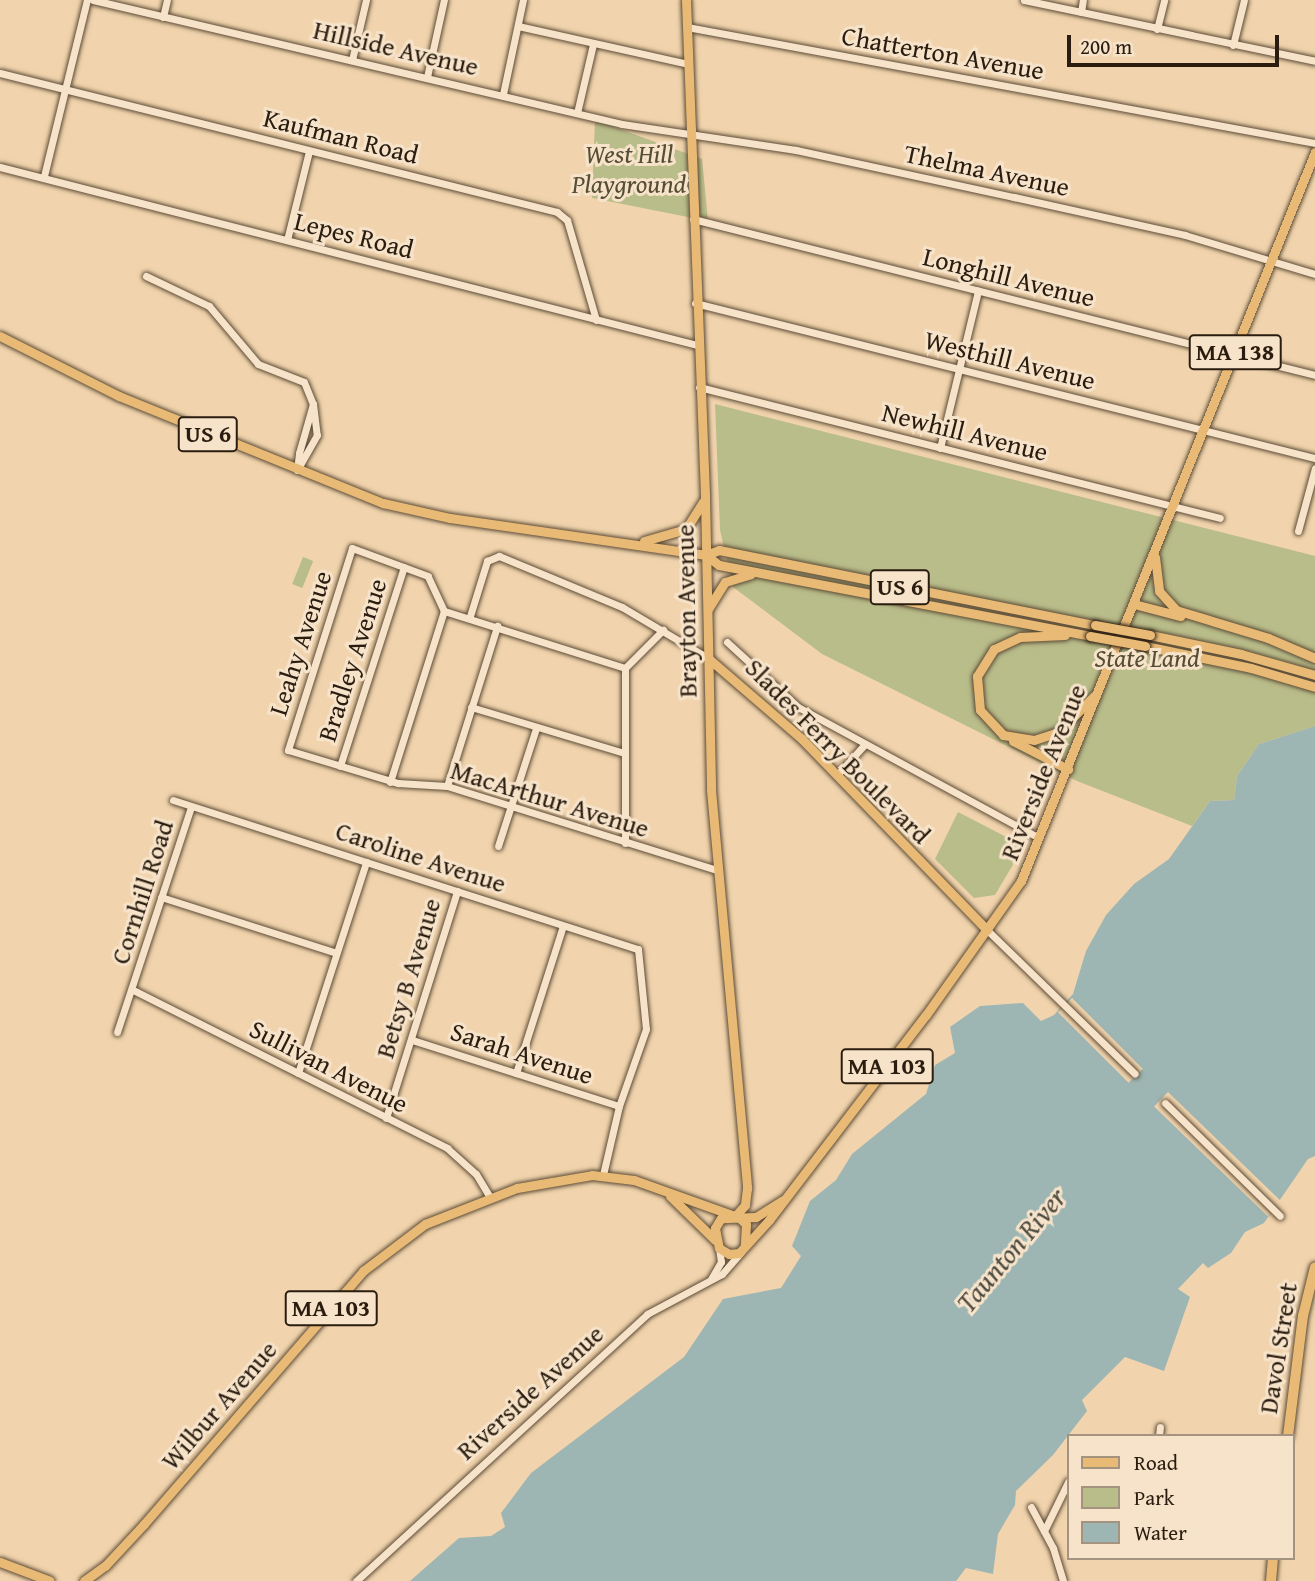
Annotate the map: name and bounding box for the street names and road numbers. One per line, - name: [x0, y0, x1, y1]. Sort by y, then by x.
- street label: Hillside Avenue: [310, 14, 482, 82]
- street label: Chatterton Avenue: [839, 20, 1047, 86]
- street label: Kaufman Road: [260, 102, 422, 170]
- street label: Thelma Avenue: [902, 137, 1072, 203]
- street label: Lepes Road: [291, 205, 417, 265]
- street label: Longhill Avenue: [920, 241, 1098, 313]
- street label: Westhill Avenue: [921, 324, 1099, 396]
- road number: MA 138: [1188, 332, 1282, 372]
- street label: Newhill Avenue: [879, 396, 1051, 468]
- road number: US 6: [176, 414, 240, 454]
- street label: Brayton Avenue: [669, 524, 703, 698]
- road number: US 6: [869, 566, 932, 608]
- street label: Leahy Avenue: [262, 567, 338, 719]
- street label: Bradley Avenue: [311, 575, 393, 745]
- street label: Slades Ferry Boulevard: [739, 652, 937, 850]
- street label: Riverside Avenue: [994, 680, 1092, 864]
- street label: MacArthur Avenue: [447, 754, 653, 844]
- street label: Caroline Avenue: [332, 815, 510, 899]
- street label: Cornhill Road: [104, 816, 180, 968]
- street label: Betsy B Avenue: [369, 894, 447, 1062]
- street label: Sullivan Avenue: [245, 1013, 413, 1119]
- street label: Sarah Avenue: [447, 1015, 597, 1091]
- road number: MA 103: [840, 1046, 934, 1086]
- street label: Davol Street: [1252, 1280, 1304, 1416]
- road number: MA 103: [284, 1288, 378, 1328]
- street label: Riverside Avenue: [450, 1318, 610, 1466]
- street label: Wilbur Avenue: [155, 1334, 283, 1476]

